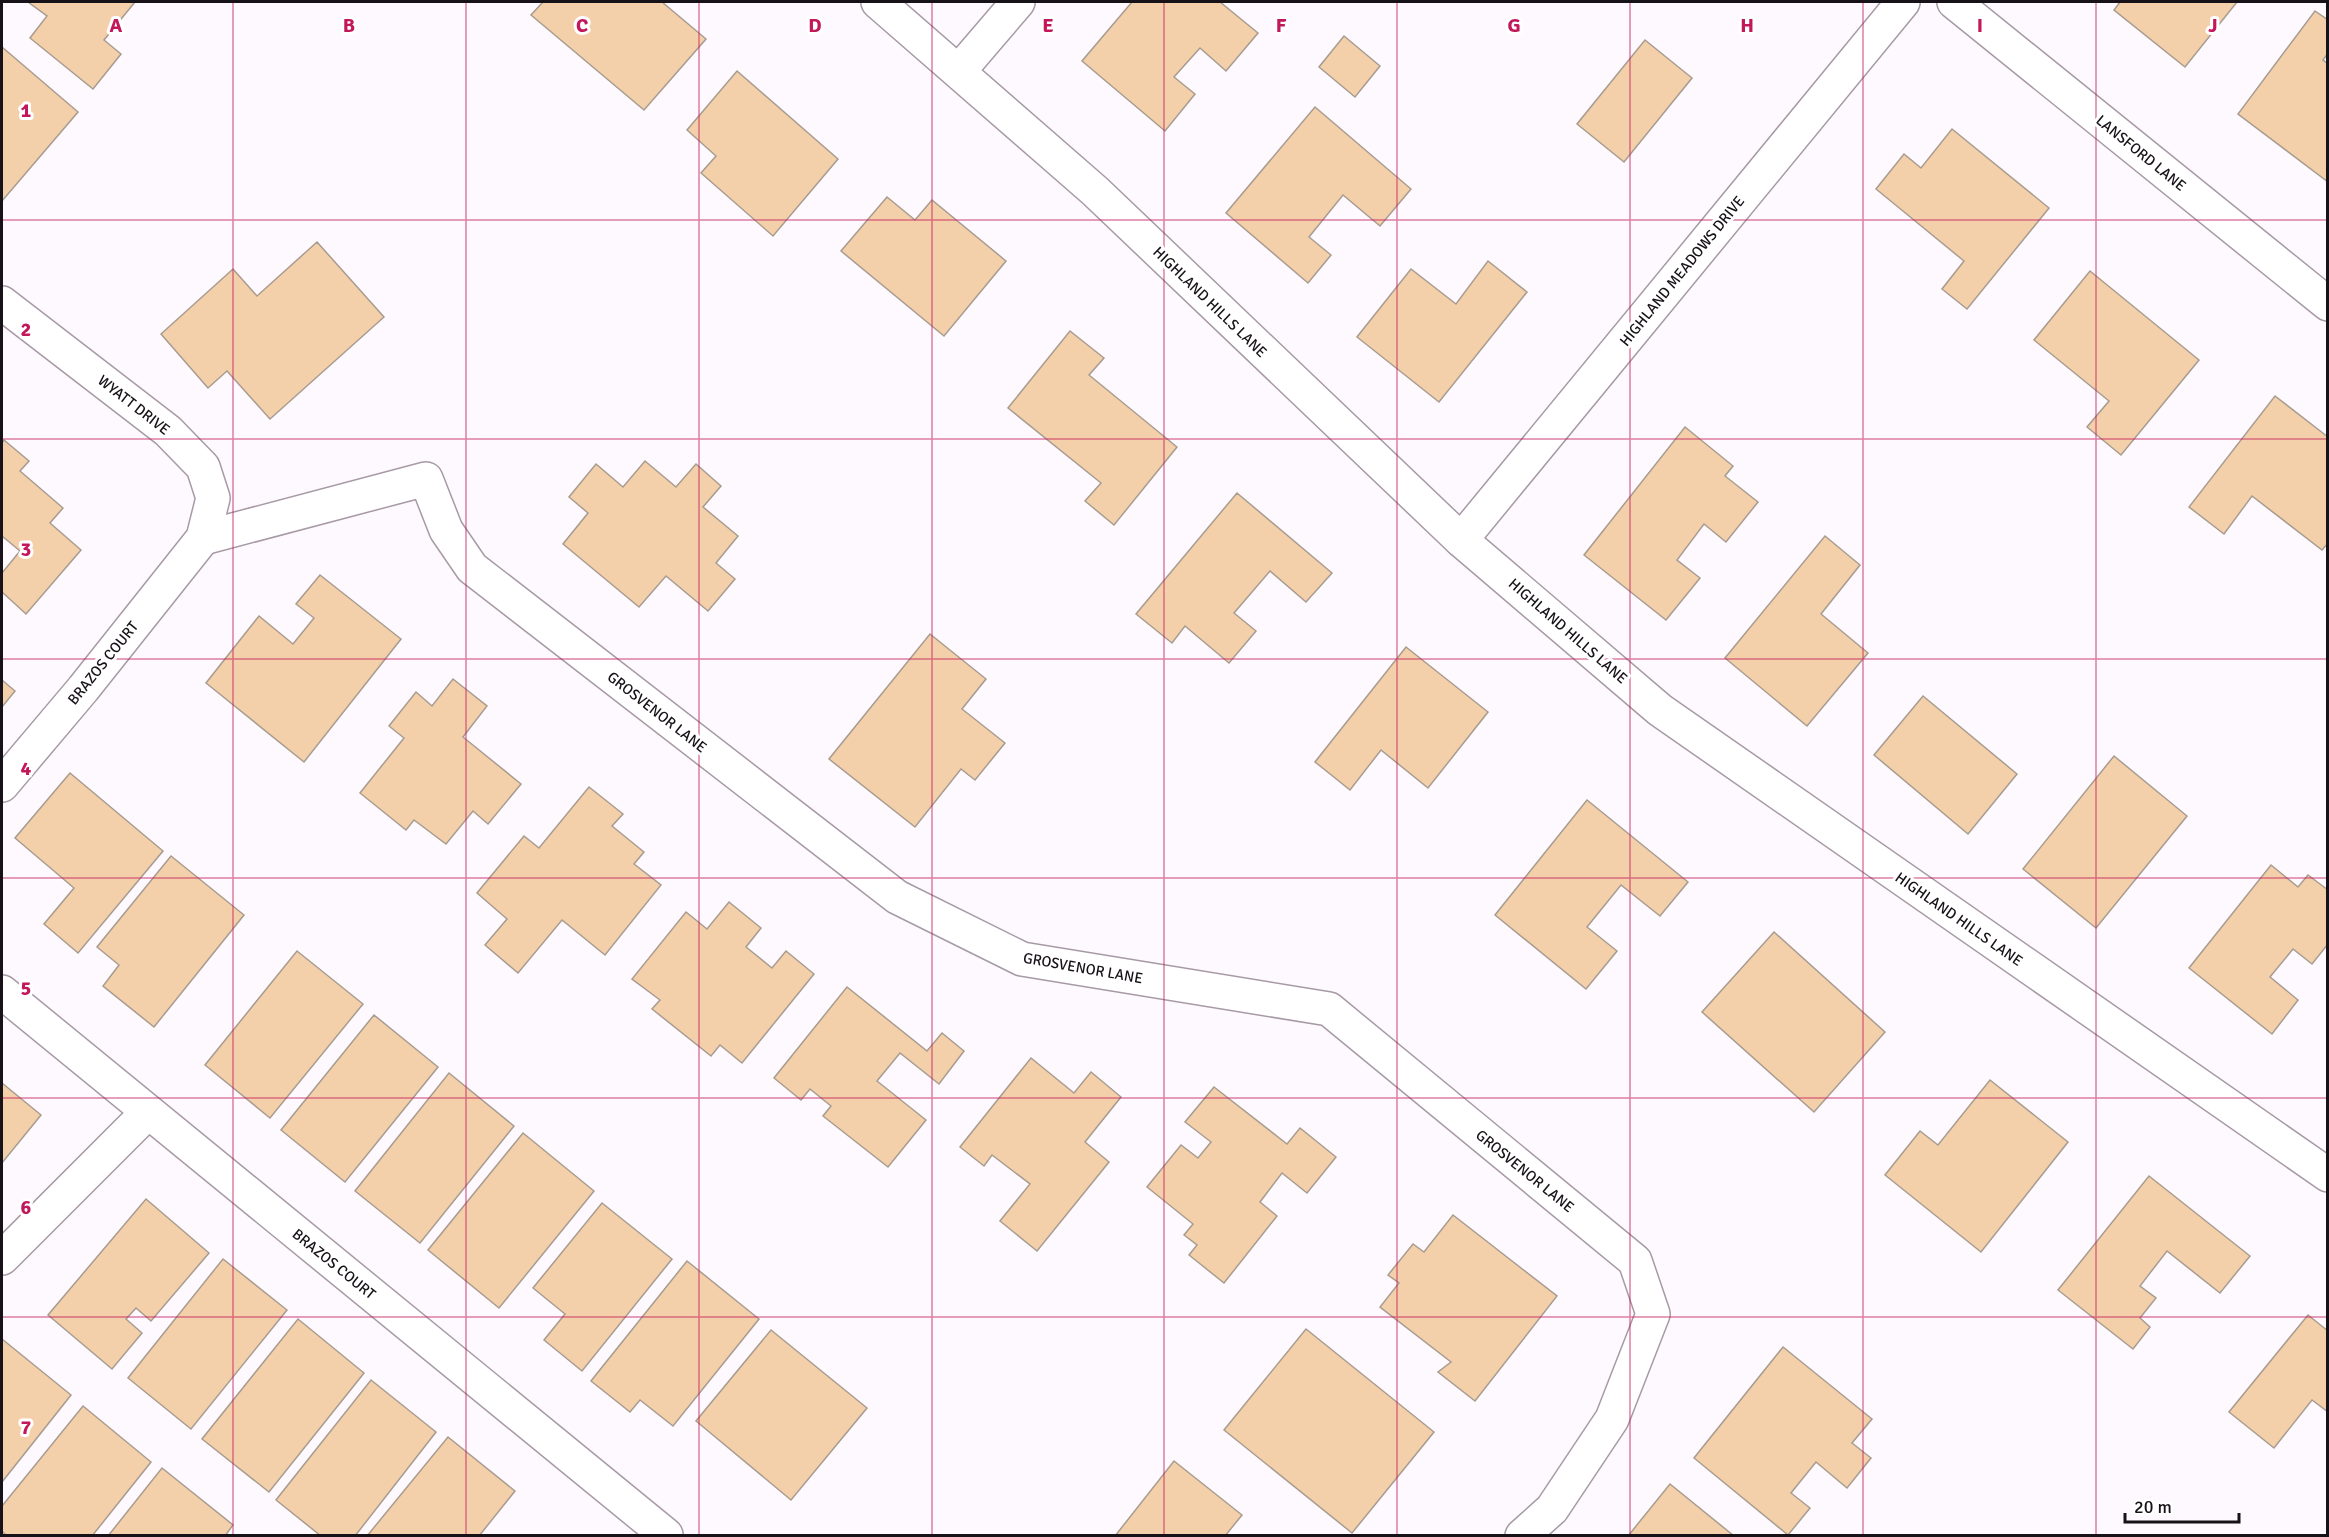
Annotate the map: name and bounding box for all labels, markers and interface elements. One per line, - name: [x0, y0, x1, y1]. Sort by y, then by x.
- text: A: [110, 13, 123, 38]
- text: B: [343, 13, 355, 38]
- text: C: [576, 13, 588, 38]
- text: D: [808, 13, 822, 38]
- text: E: [1042, 13, 1054, 38]
- text: F: [1276, 13, 1287, 38]
- text: G: [1507, 13, 1521, 38]
- text: H: [1740, 13, 1754, 38]
- text: I: [1977, 13, 1983, 38]
- text: J: [2208, 13, 2218, 38]
- text: 1: [21, 98, 32, 123]
- street label: LANSFORD LANE: [2092, 111, 2190, 195]
- street label: HIGHLAND MEADOWS DRIVE: [1616, 192, 1748, 350]
- street label: HIGHLAND HILLS LANE: [1149, 243, 1271, 361]
- text: 2: [21, 317, 31, 342]
- street label: WYATT DRIVE: [94, 371, 174, 439]
- text: 3: [21, 537, 31, 562]
- street label: HIGHLAND HILLS LANE: [1505, 575, 1631, 687]
- street label: BRAZOS COURT: [64, 617, 142, 708]
- street label: GROSVENOR LANE: [604, 668, 710, 756]
- text: 4: [21, 756, 32, 781]
- street label: HIGHLAND HILLS LANE: [1892, 868, 2026, 970]
- street label: GROSVENOR LANE: [1022, 949, 1144, 987]
- text: 5: [21, 976, 31, 1001]
- street label: GROSVENOR LANE: [1472, 1126, 1578, 1216]
- text: 6: [21, 1195, 32, 1220]
- street label: BRAZOS COURT: [289, 1225, 380, 1303]
- text: 7: [21, 1415, 32, 1440]
- scale bar: [2125, 1486, 2239, 1524]
- text: 20 m: [2134, 1496, 2172, 1518]

